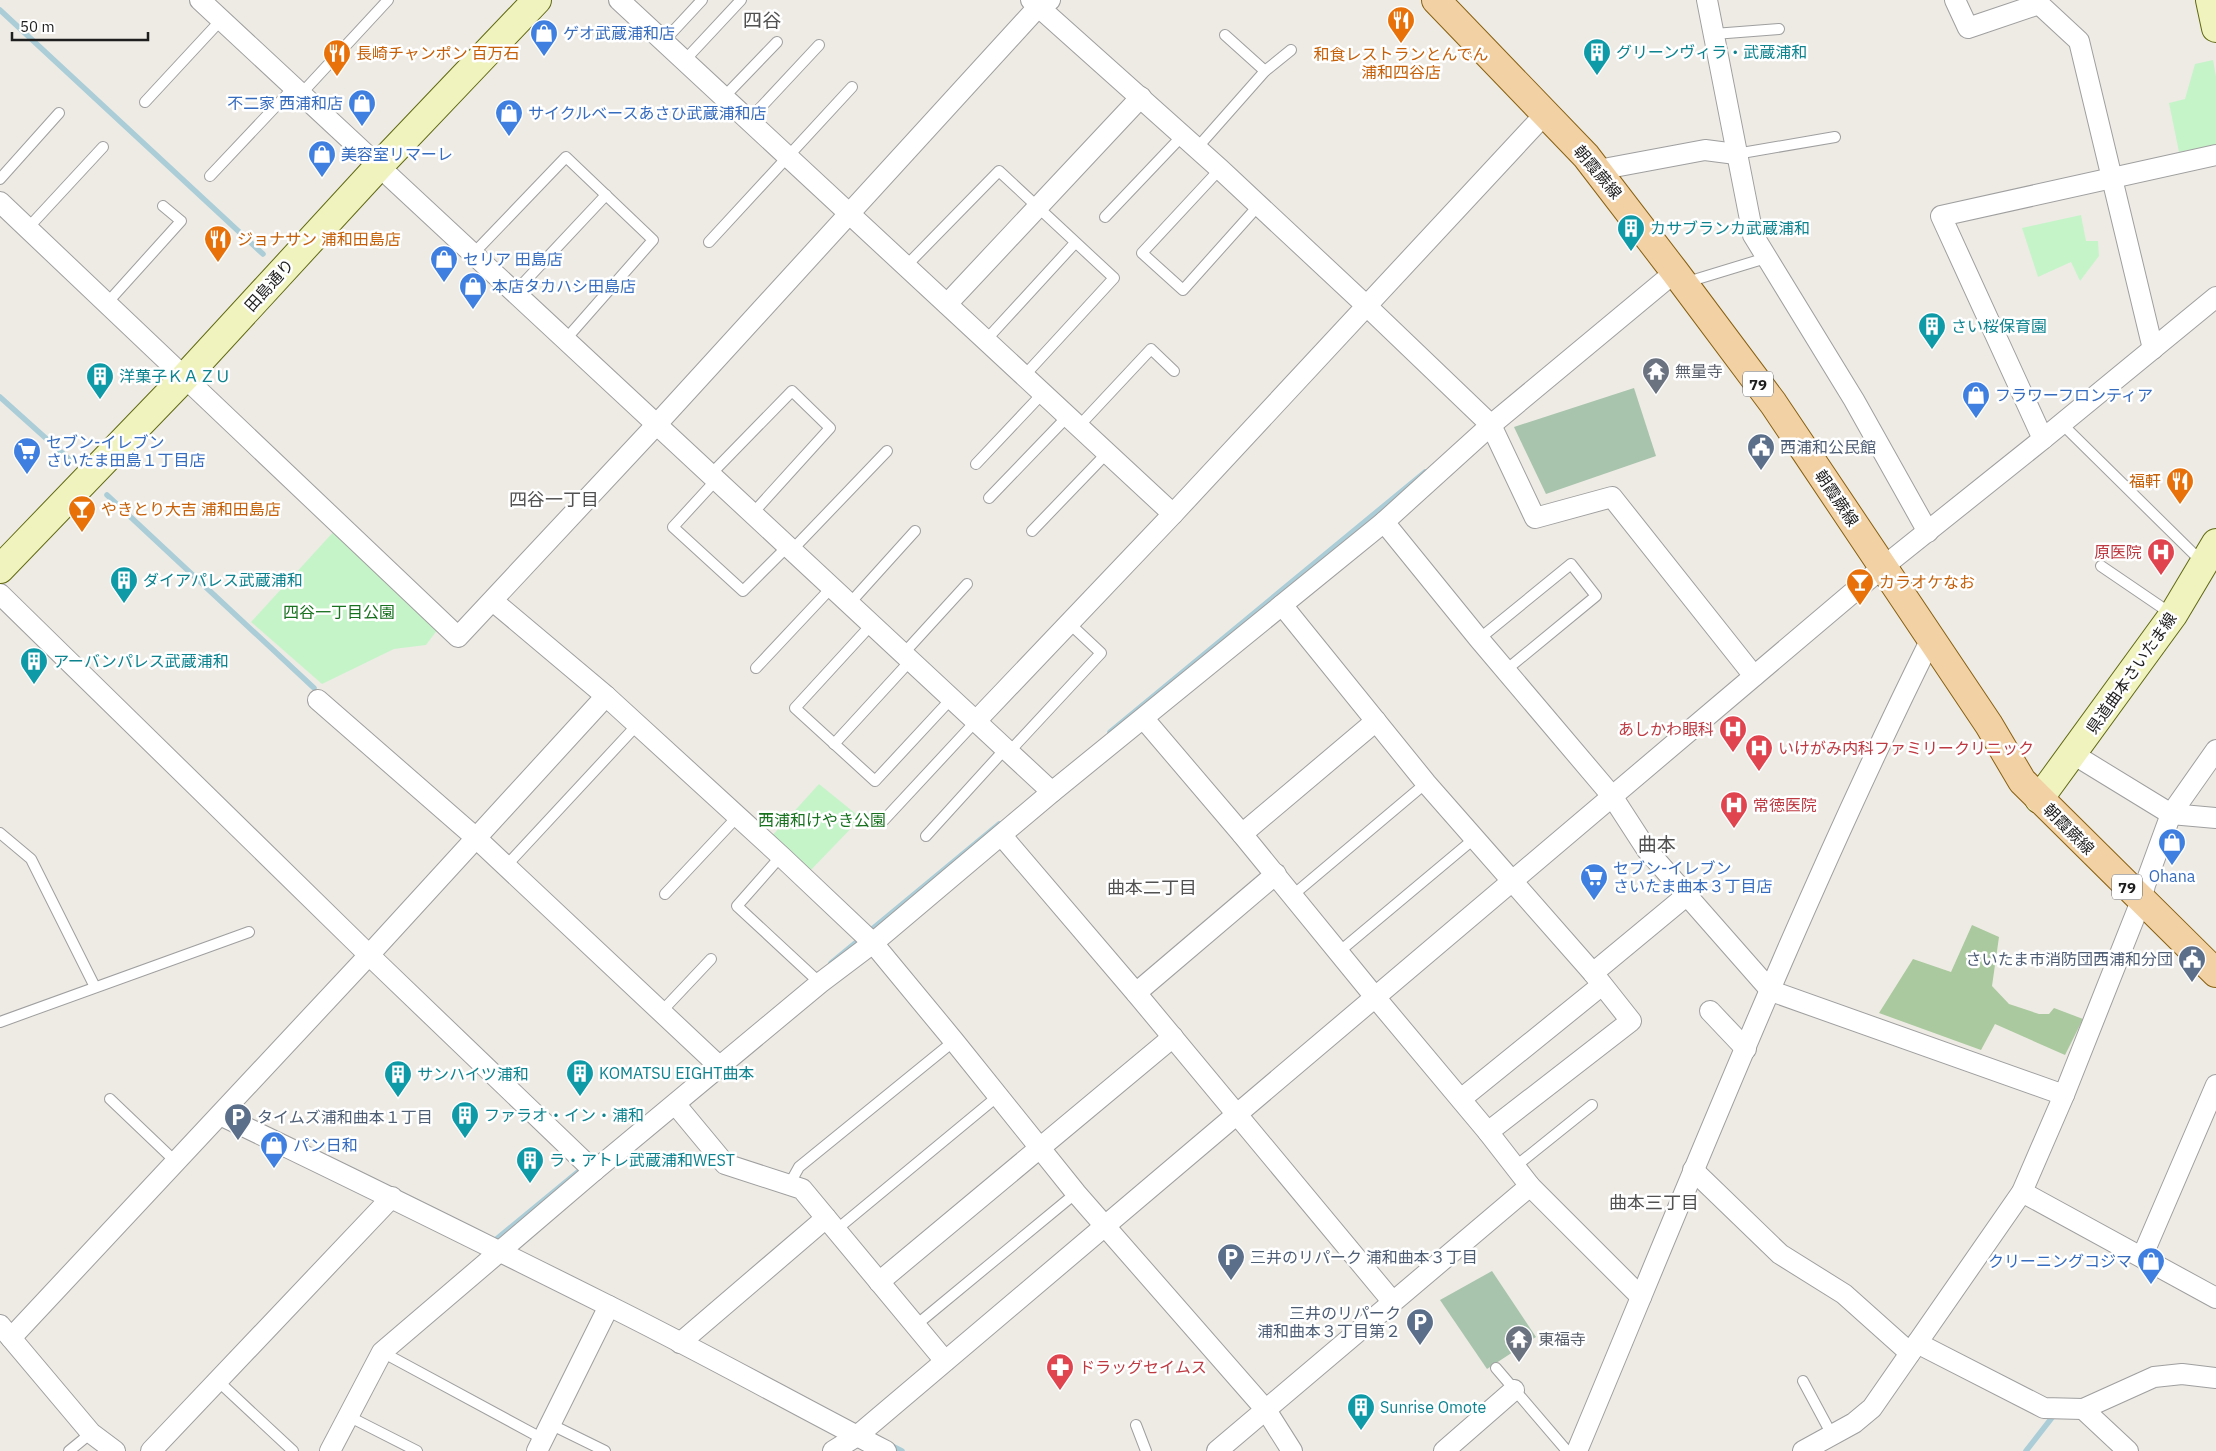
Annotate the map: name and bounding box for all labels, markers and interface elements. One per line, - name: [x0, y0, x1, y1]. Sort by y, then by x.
- restaurant icon: 和食レストランとんでん 浦和四谷店: [1386, 5, 1416, 44]
- district label: 四谷: [743, 8, 781, 32]
- scale bar: [12, 10, 149, 42]
- text: 50 m: [20, 17, 55, 36]
- shop icon: ゲオ武蔵浦和店: [529, 18, 559, 57]
- place label: ゲオ武蔵浦和店: [563, 23, 675, 43]
- building icon: グリーンヴィラ・武蔵浦和: [1582, 37, 1612, 76]
- restaurant icon: 長崎チャンポン 百万石: [322, 38, 352, 77]
- place label: グリーンヴィラ・武蔵浦和: [1616, 42, 1807, 62]
- place label: 長崎チャンポン 百万石: [356, 43, 520, 63]
- place label: 和食レストランとんでん 浦和四谷店: [1313, 44, 1489, 82]
- shop icon: 不二家 西浦和店: [347, 88, 377, 127]
- place label: 不二家 西浦和店: [227, 93, 343, 113]
- shop icon: サイクルベースあさひ武蔵浦和店: [494, 98, 524, 137]
- place label: サイクルベースあさひ武蔵浦和店: [528, 103, 766, 123]
- shop icon: 美容室リマーレ: [307, 139, 337, 178]
- street label: 朝霞蕨線: [1570, 141, 1626, 203]
- place label: 美容室リマーレ: [341, 144, 453, 164]
- building icon: カサブランカ武蔵浦和: [1616, 213, 1646, 252]
- place label: カサブランカ武蔵浦和: [1650, 218, 1810, 238]
- restaurant icon: ジョナサン 浦和田島店: [203, 224, 233, 263]
- place label: ジョナサン 浦和田島店: [237, 229, 401, 249]
- shop icon: セリア 田島店: [429, 244, 459, 283]
- place label: セリア 田島店: [463, 249, 563, 269]
- street label: 田島通り: [240, 255, 298, 315]
- shop icon: 本店タカハシ田島店: [458, 271, 488, 310]
- place label: 本店タカハシ田島店: [492, 276, 636, 296]
- building icon: さい桜保育園: [1917, 311, 1947, 350]
- place label: さい桜保育園: [1951, 316, 2047, 336]
- temple icon: 無量寺: [1641, 356, 1671, 395]
- building icon: 洋菓子ＫＡＺＵ: [85, 361, 115, 400]
- place label: 無量寺: [1675, 361, 1723, 381]
- place label: 洋菓子ＫＡＺＵ: [119, 366, 231, 386]
- road number: 79: [1743, 372, 1773, 396]
- shop icon: フラワーフロンティア: [1961, 380, 1991, 419]
- place label: フラワーフロンティア: [1995, 385, 2153, 405]
- place label: セブン-イレブン さいたま田島１丁目店: [46, 432, 206, 470]
- public building icon: 西浦和公民館: [1746, 432, 1776, 471]
- supermarket icon: セブン-イレブン さいたま田島１丁目店: [12, 436, 42, 475]
- place label: 西浦和公民館: [1780, 437, 1876, 457]
- street label: 朝霞蕨線: [1811, 466, 1863, 530]
- restaurant icon: 福軒: [2165, 466, 2195, 505]
- place label: 福軒: [2129, 471, 2161, 491]
- district label: 四谷一丁目: [509, 488, 599, 511]
- bar icon: やきとり大吉 浦和田島店: [67, 494, 97, 533]
- place label: やきとり大吉 浦和田島店: [101, 499, 281, 519]
- hospital icon: 原医院: [2146, 537, 2176, 576]
- place label: 原医院: [2094, 542, 2142, 562]
- building icon: ダイアパレス武蔵浦和: [109, 565, 139, 604]
- bar icon: カラオケなお: [1845, 567, 1875, 606]
- place label: ダイアパレス武蔵浦和: [143, 570, 303, 590]
- place label: カラオケなお: [1879, 572, 1975, 592]
- park label: 四谷一丁目公園: [283, 602, 395, 622]
- street label: 県道曲本さいたま線: [2082, 608, 2180, 738]
- building icon: アーバンパレス武蔵浦和: [19, 646, 49, 685]
- place label: アーバンパレス武蔵浦和: [53, 651, 229, 671]
- hospital icon: あしかわ眼科: [1718, 714, 1748, 753]
- place label: あしかわ眼科: [1618, 719, 1714, 739]
- hospital icon: いけがみ内科ファミリークリニック: [1744, 733, 1774, 772]
- place label: いけがみ内科ファミリークリニック: [1778, 738, 2034, 758]
- hospital icon: 常徳医院: [1719, 790, 1749, 829]
- place label: 常徳医院: [1753, 795, 1817, 815]
- street label: 朝霞蕨線: [2039, 799, 2099, 859]
- park label: 西浦和けやき公園: [758, 810, 886, 830]
- shop icon: Ohana: [2157, 827, 2187, 866]
- district label: 曲本: [1638, 832, 1676, 856]
- place label: セブン-イレブン さいたま曲本３丁目店: [1613, 858, 1773, 896]
- supermarket icon: セブン-イレブン さいたま曲本３丁目店: [1579, 862, 1609, 901]
- place label: Ohana: [2149, 866, 2196, 886]
- road number: 79: [2112, 874, 2142, 900]
- district label: 曲本二丁目: [1107, 876, 1197, 899]
- public building icon: さいたま市消防団西浦和分団: [2177, 944, 2207, 983]
- place label: さいたま市消防団西浦和分団: [1965, 949, 2173, 969]
- building icon: KOMATSU EIGHT曲本: [565, 1058, 595, 1097]
- building icon: サンハイツ浦和: [383, 1059, 413, 1098]
- place label: KOMATSU EIGHT曲本: [599, 1063, 755, 1083]
- place label: サンハイツ浦和: [417, 1064, 529, 1084]
- building icon: ファラオ・イン・浦和: [450, 1100, 480, 1139]
- parking icon: タイムズ浦和曲本１丁目: [223, 1102, 253, 1141]
- place label: ファラオ・イン・浦和: [484, 1105, 644, 1125]
- place label: タイムズ浦和曲本１丁目: [257, 1107, 433, 1127]
- shop icon: パン日和: [259, 1130, 289, 1169]
- place label: パン日和: [293, 1135, 358, 1155]
- building icon: ラ・アトレ武蔵浦和WEST: [515, 1145, 545, 1184]
- place label: ラ・アトレ武蔵浦和WEST: [549, 1150, 735, 1170]
- district label: 曲本三丁目: [1609, 1191, 1699, 1214]
- parking icon: 三井のリパーク 浦和曲本３丁目: [1216, 1242, 1246, 1281]
- shop icon: クリーニングコジマ: [2136, 1246, 2166, 1285]
- place label: 三井のリパーク 浦和曲本３丁目: [1250, 1247, 1478, 1267]
- place label: クリーニングコジマ: [1988, 1251, 2132, 1271]
- place label: 三井のリパーク 浦和曲本３丁目第２: [1257, 1303, 1401, 1341]
- parking icon: 三井のリパーク 浦和曲本３丁目第２: [1405, 1307, 1435, 1346]
- temple icon: 東福寺: [1504, 1324, 1534, 1363]
- place label: 東福寺: [1538, 1329, 1586, 1349]
- pharmacy icon: ドラッグセイムス: [1045, 1352, 1075, 1391]
- place label: ドラッグセイムス: [1079, 1357, 1207, 1377]
- building icon: Sunrise Omote: [1346, 1392, 1376, 1431]
- place label: Sunrise Omote: [1380, 1397, 1487, 1417]

